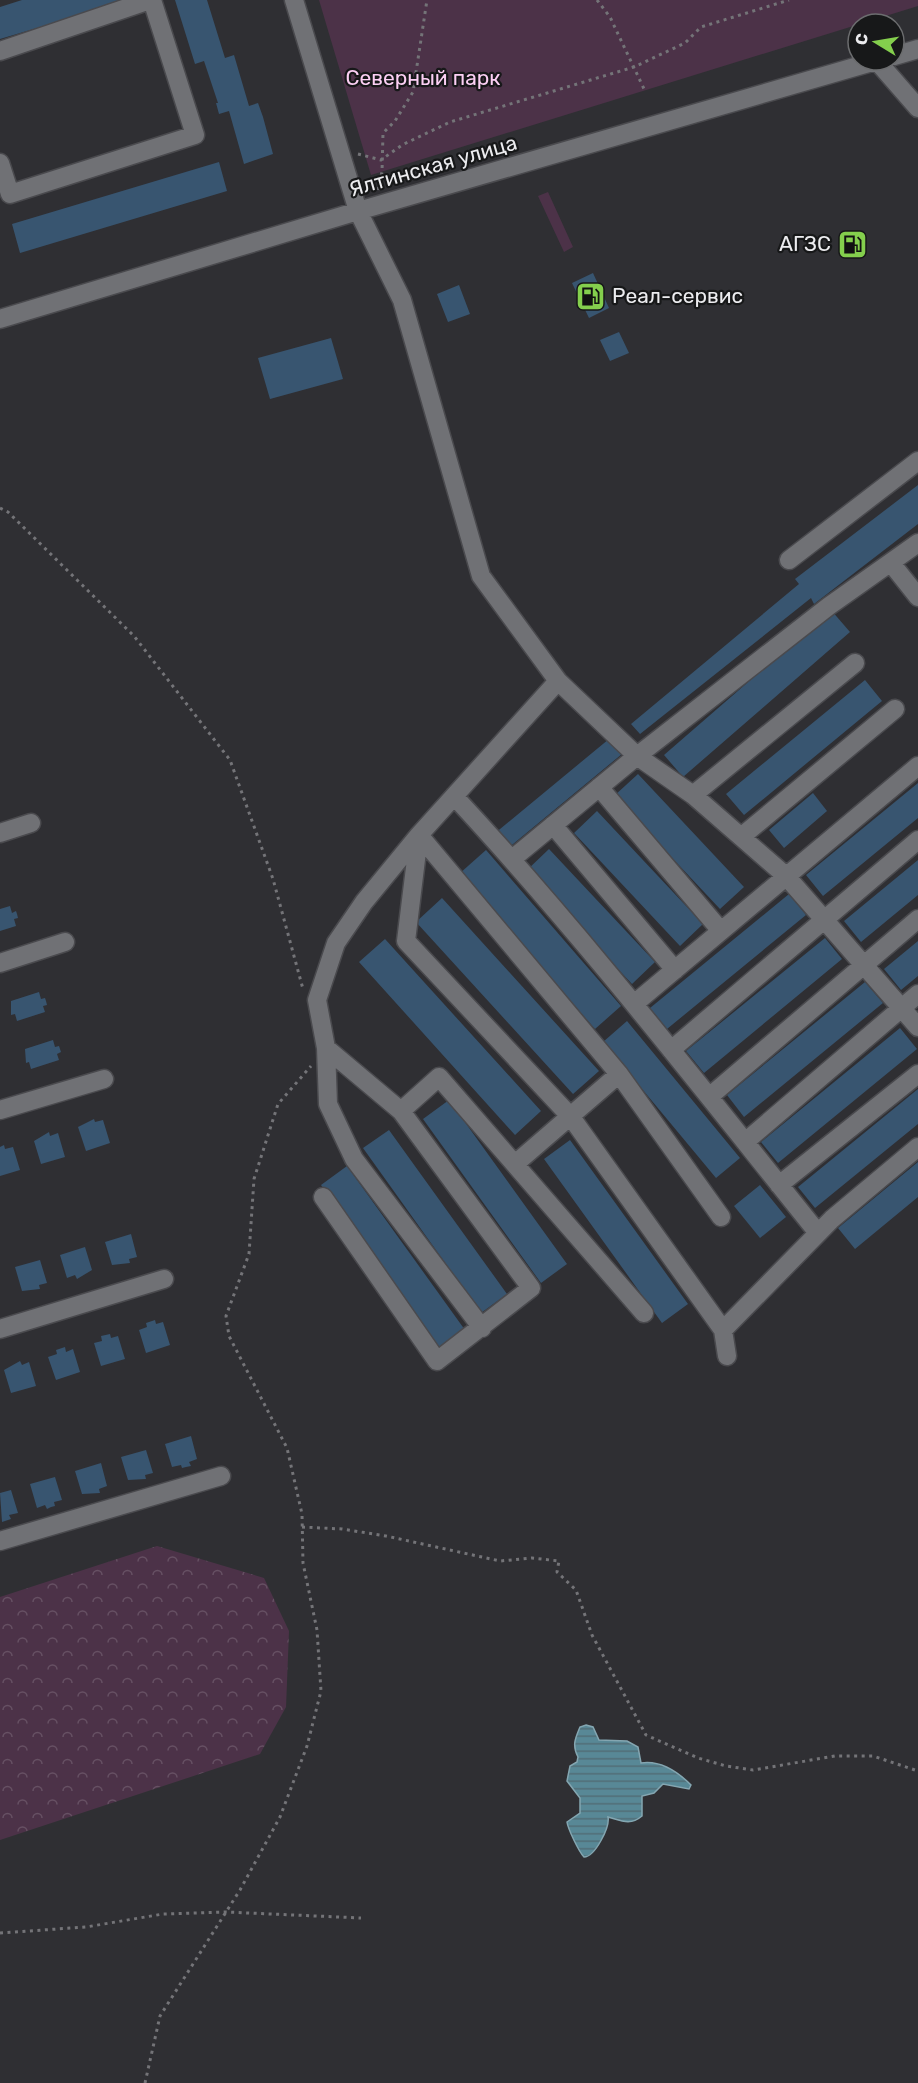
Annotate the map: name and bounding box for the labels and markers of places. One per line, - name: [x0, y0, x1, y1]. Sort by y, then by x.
- fuel station icon: АГЗС: [836, 228, 868, 260]
- place label: АГЗС: [779, 231, 831, 256]
- fuel station icon: Реал-сервис: [575, 280, 607, 312]
- place label: Реал-сервис: [612, 283, 743, 308]

